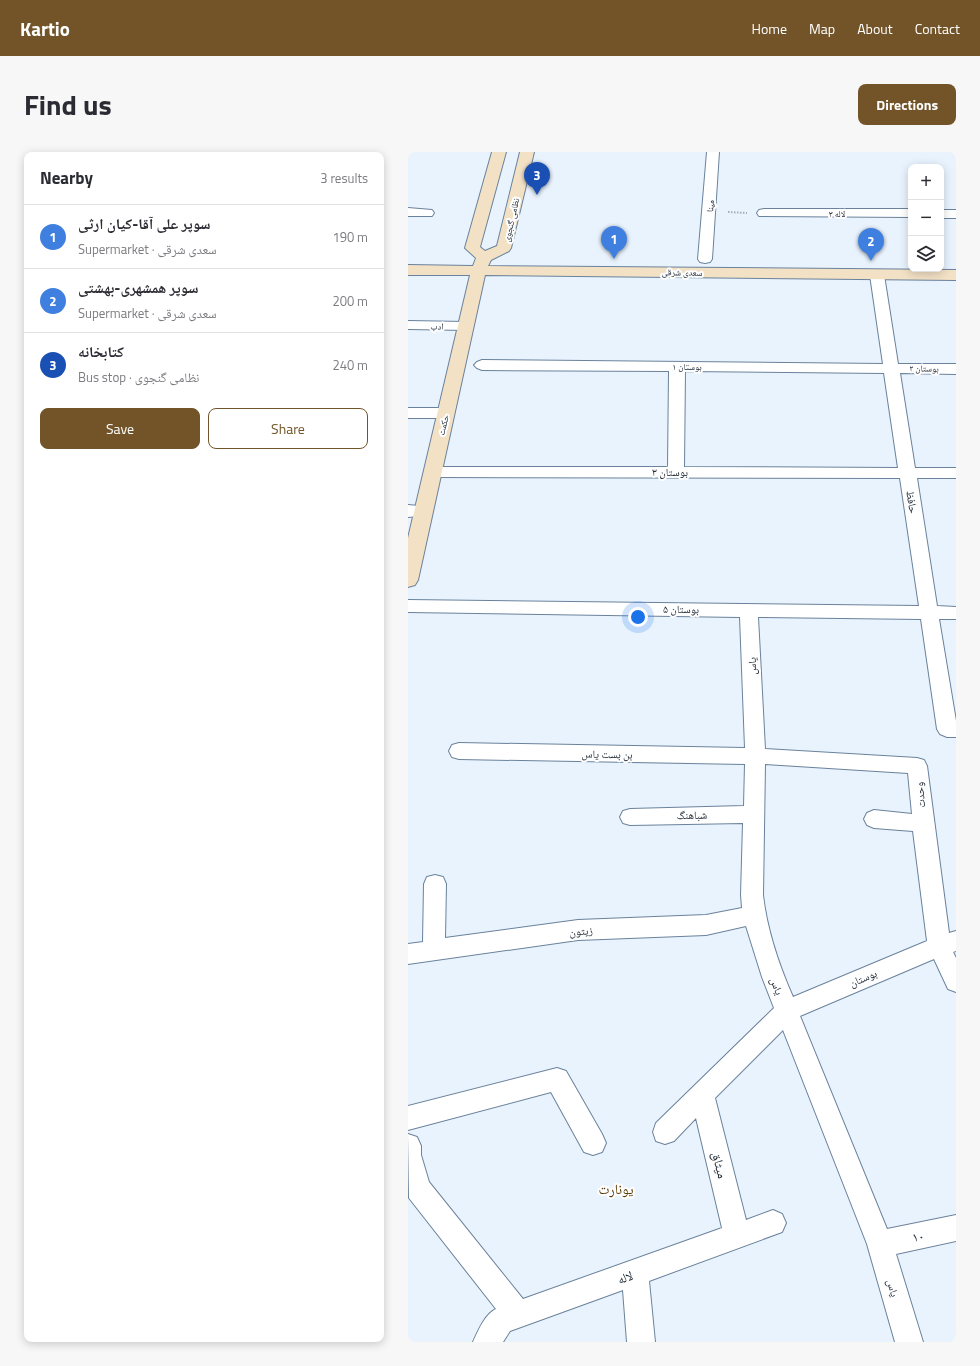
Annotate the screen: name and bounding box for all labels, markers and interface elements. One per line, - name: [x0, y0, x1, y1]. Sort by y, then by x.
- text: Kartio: [20, 14, 70, 43]
- text: Home: [752, 18, 787, 39]
- text: Map: [809, 18, 835, 39]
- text: About: [857, 18, 893, 39]
- text: Contact: [915, 18, 960, 39]
- text: Find us: [24, 83, 112, 126]
- button: Directions: [858, 84, 956, 125]
- pin: 3: [524, 162, 550, 195]
- map controls: [908, 164, 944, 272]
- button: +: [908, 164, 944, 200]
- text: Nearby: [40, 165, 93, 191]
- text: 3 results: [320, 168, 368, 188]
- street label: نظامی گنجوی: [500, 196, 522, 243]
- street label: مینا: [703, 199, 717, 213]
- button: −: [908, 200, 944, 236]
- street label: لاله ۳: [829, 207, 846, 220]
- text: سوپر علی آقا-کیان ارثی: [78, 212, 211, 235]
- pin: 1: [601, 226, 627, 259]
- text: 1: [49, 227, 57, 247]
- text: 190 m: [332, 227, 368, 247]
- pin: 2: [858, 228, 884, 261]
- button: layers: [908, 236, 944, 272]
- text: Supermarket · سعدی شرقی: [78, 239, 217, 259]
- street label: سعدی شرقی: [661, 265, 703, 279]
- text: سوپر همشهری-بهشتی: [78, 276, 198, 299]
- text: 2: [49, 291, 57, 311]
- text: 200 m: [332, 291, 368, 311]
- text: Supermarket · سعدی شرقی: [78, 303, 217, 323]
- street label: ادب: [430, 319, 444, 333]
- text: کتابخانه: [78, 340, 124, 363]
- text: 3: [49, 355, 57, 375]
- text: 240 m: [332, 355, 368, 375]
- street label: بوستان ۱: [672, 360, 702, 373]
- street label: بوستان ۲: [909, 361, 939, 375]
- text: Bus stop · نظامی گنجوی: [78, 367, 199, 387]
- button: Save: [40, 408, 200, 449]
- button: Share: [208, 408, 368, 449]
- street label: حکمت: [434, 413, 452, 437]
- street label: بوستان ۳: [652, 464, 688, 480]
- street label: حافظ: [902, 489, 922, 515]
- street label: بوستان ۵: [663, 601, 699, 617]
- your location: [628, 607, 648, 627]
- street label: یاس: [744, 656, 760, 675]
- street label: بن بست یاس: [581, 746, 633, 762]
- street label: وحدت: [911, 781, 929, 809]
- street label: شباهنگ: [677, 807, 707, 823]
- street label: زیتون: [569, 922, 593, 940]
- street label: بوستان: [847, 965, 879, 991]
- street label: یاس: [766, 975, 788, 998]
- street label: میثاق: [707, 1149, 733, 1181]
- district label: یونارت: [599, 1178, 634, 1199]
- street label: ۱۰: [910, 1225, 926, 1247]
- street label: لاله: [614, 1265, 636, 1289]
- street label: یاس: [883, 1277, 903, 1299]

